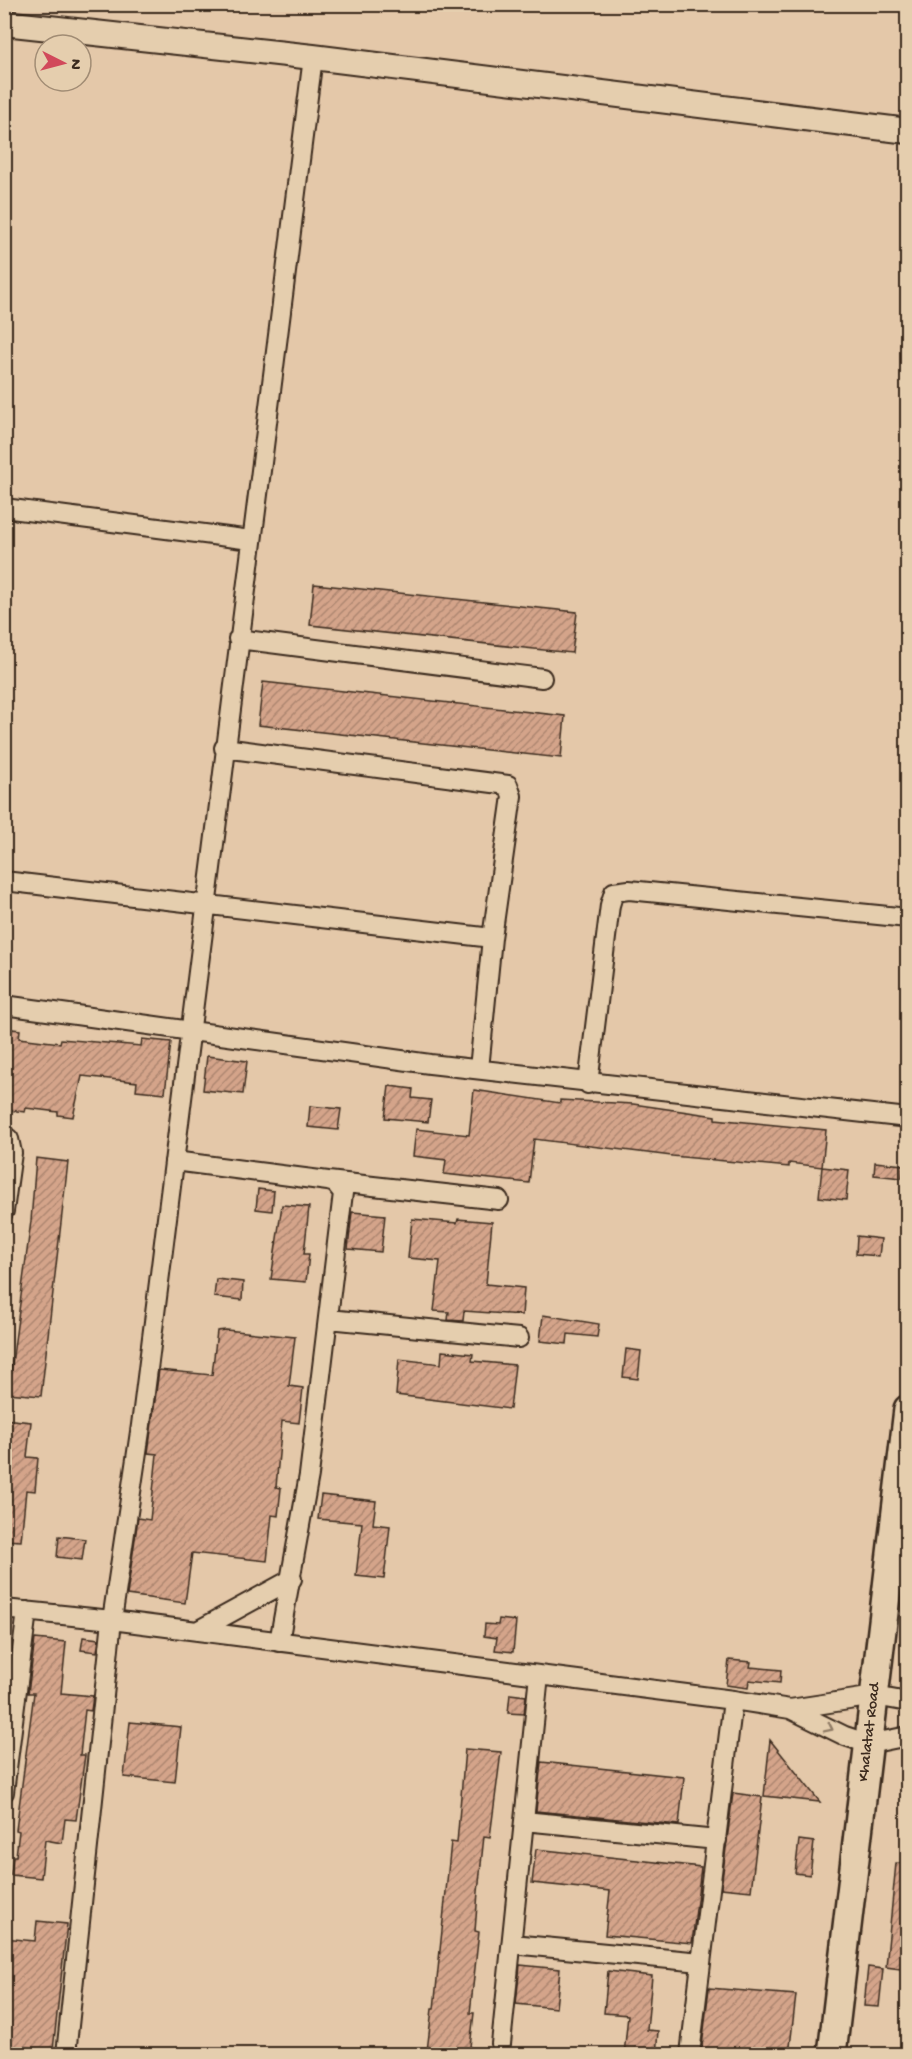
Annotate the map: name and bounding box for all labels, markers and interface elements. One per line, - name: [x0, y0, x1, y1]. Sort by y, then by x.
- north arrow: [33, 33, 93, 93]
- text: N: [64, 58, 84, 71]
- street label: Khalatat Road: [855, 1680, 885, 1783]
- one-way arrow: [822, 1721, 833, 1733]

